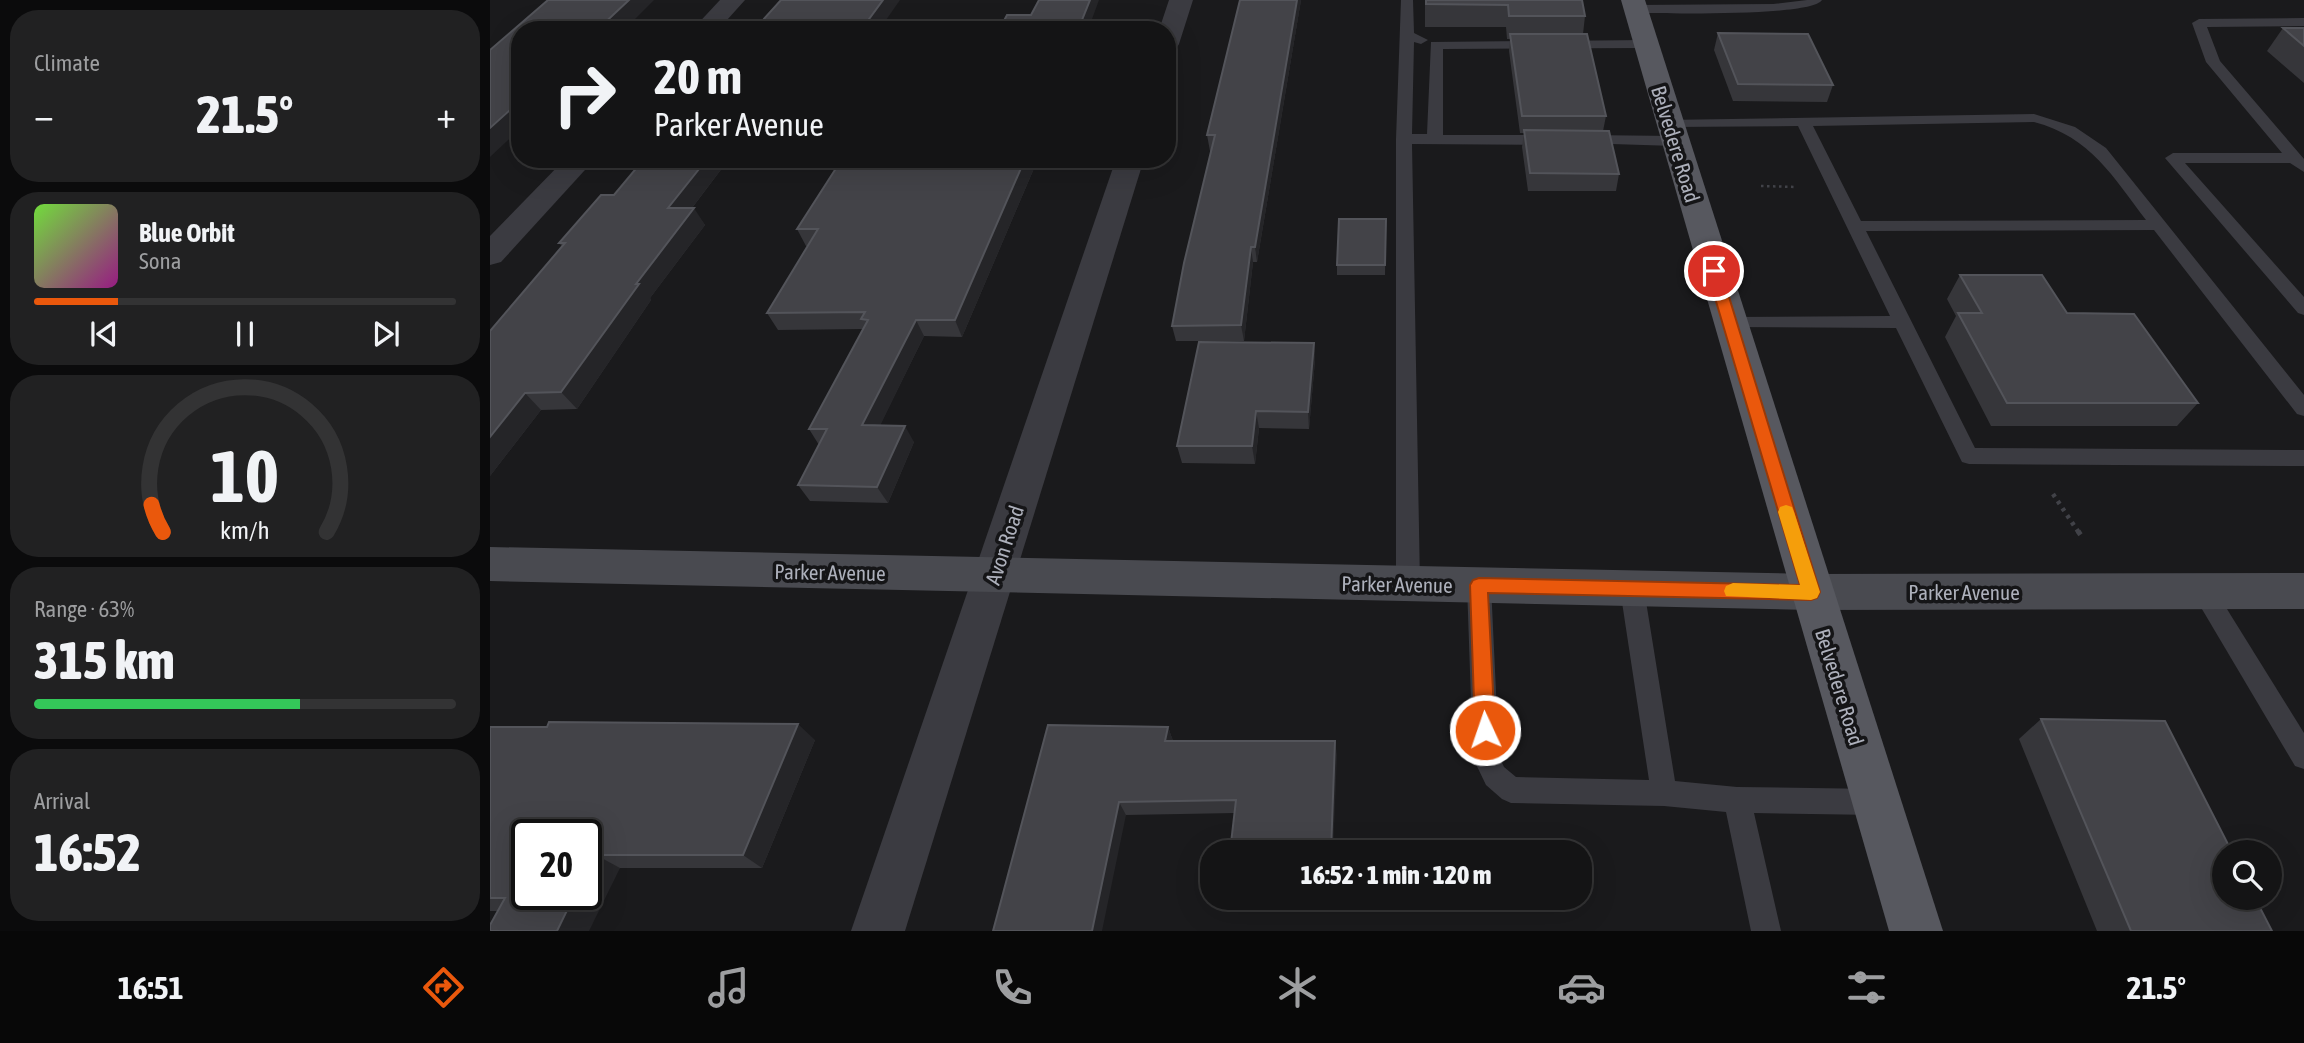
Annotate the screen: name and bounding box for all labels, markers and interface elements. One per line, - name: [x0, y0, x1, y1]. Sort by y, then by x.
- text: 20 m: [654, 48, 742, 104]
- icon: right: [539, 49, 630, 140]
- text: Climate: [34, 50, 100, 76]
- street label: Belvedere Road: [1647, 83, 1705, 205]
- text: 21.5°: [197, 84, 293, 144]
- text: −: [34, 93, 54, 136]
- text: +: [436, 93, 456, 136]
- text: Parker Avenue: [654, 106, 824, 143]
- text: Blue Orbit: [139, 218, 235, 248]
- pin: [1684, 241, 1744, 301]
- text: Sona: [139, 248, 181, 274]
- icon: arrive: [1695, 252, 1733, 290]
- icon: previous: [85, 315, 123, 353]
- icon: pause: [226, 315, 264, 353]
- icon: next: [367, 315, 405, 353]
- text: 10: [211, 434, 279, 517]
- street label: Avon Road: [980, 502, 1028, 588]
- text: km/h: [220, 515, 270, 543]
- street label: Parker Avenue: [774, 559, 886, 585]
- street label: Parker Avenue: [1341, 571, 1453, 597]
- street label: Parker Avenue: [1908, 580, 2020, 604]
- text: Range · 63%: [34, 596, 134, 622]
- street label: Belvedere Road: [1811, 626, 1869, 748]
- text: 315 km: [34, 630, 175, 690]
- position arrow: [1448, 693, 1522, 767]
- text: Arrival: [34, 788, 90, 814]
- speed limit sign: 20: [511, 819, 602, 910]
- text: 16:52: [34, 822, 141, 882]
- map controls: [2212, 840, 2282, 910]
- button: search: [2212, 840, 2282, 910]
- text: 16:52 · 1 min · 120 m: [1301, 860, 1491, 890]
- icon: directions: [419, 963, 468, 1012]
- icon: music: [704, 963, 753, 1012]
- icon: phone: [988, 963, 1037, 1012]
- icon: climate: [1273, 963, 1322, 1012]
- icon: car: [1557, 963, 1606, 1012]
- icon: filters: [1842, 963, 1891, 1012]
- text: 16:51: [118, 969, 184, 1006]
- text: 21.5°: [2126, 969, 2186, 1006]

